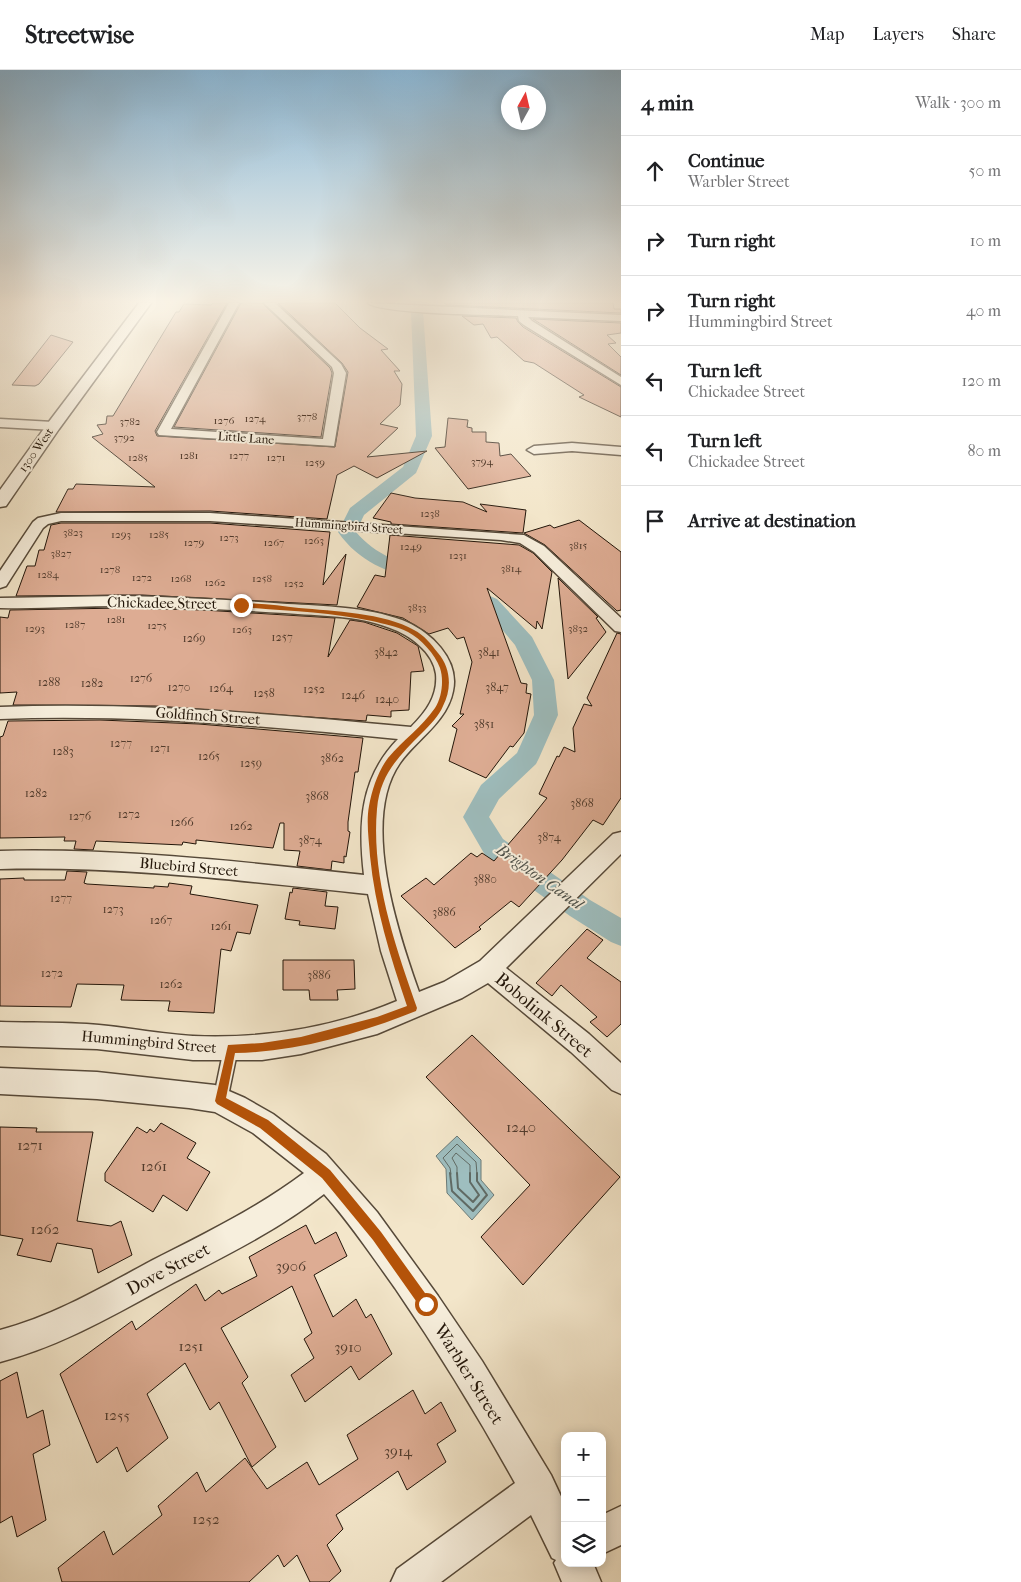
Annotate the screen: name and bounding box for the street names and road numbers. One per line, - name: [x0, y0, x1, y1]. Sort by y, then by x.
- street label: 1300 West: [16, 425, 57, 475]
- street label: Little Lane: [217, 429, 275, 447]
- street label: Hummingbird Street: [294, 515, 404, 537]
- street label: Chickadee Street: [107, 593, 218, 613]
- street label: Goldfinch Street: [155, 703, 262, 729]
- street label: Bluebird Street: [139, 854, 240, 880]
- street label: Bobolink Street: [491, 969, 597, 1063]
- street label: Hummingbird Street: [81, 1027, 218, 1057]
- street label: Dove Street: [123, 1238, 214, 1300]
- street label: Warbler Street: [429, 1319, 508, 1429]

